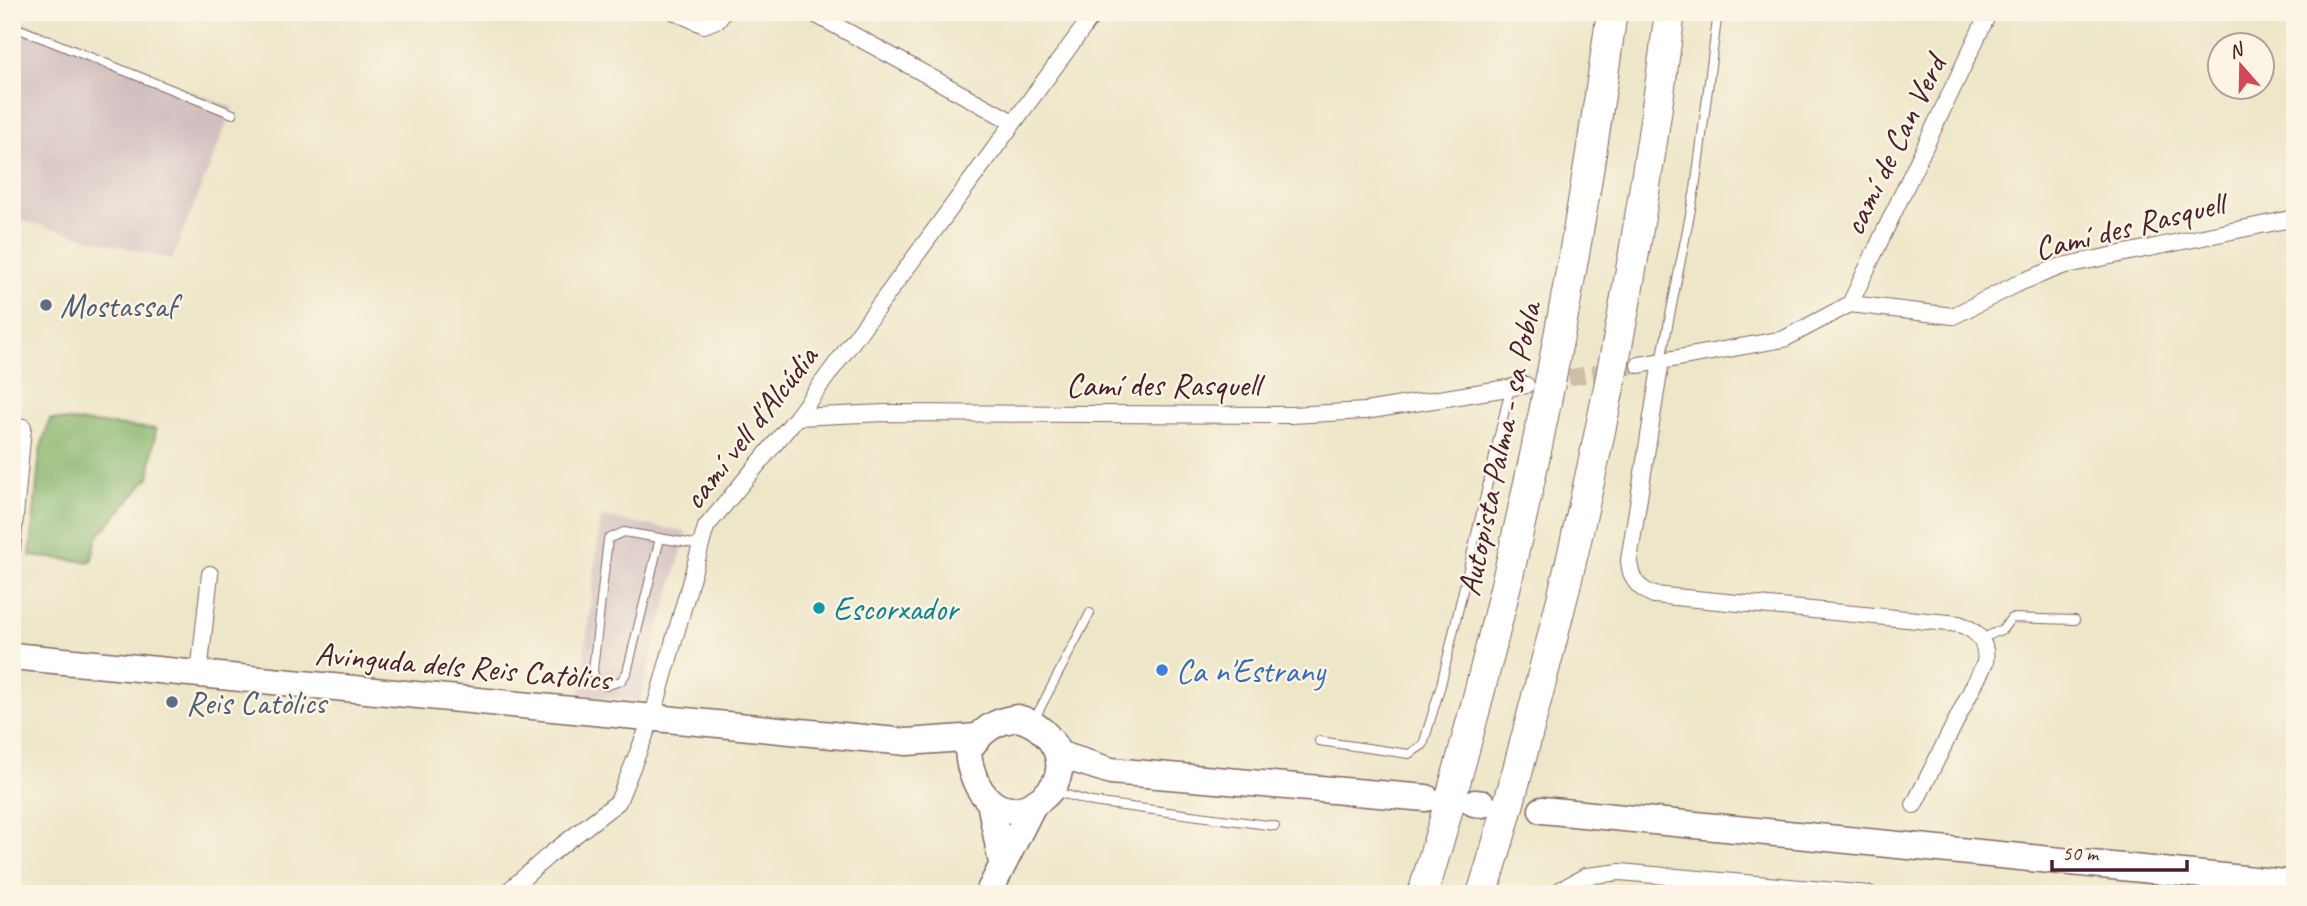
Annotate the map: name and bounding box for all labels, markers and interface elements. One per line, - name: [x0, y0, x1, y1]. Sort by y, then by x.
- north arrow: [2206, 32, 2276, 102]
- text: N: [2226, 37, 2248, 64]
- street label: camí de Can Verd: [1832, 44, 1958, 242]
- street label: Camí des Rasquell: [2030, 181, 2234, 270]
- place label: Mostassaf: [60, 285, 183, 327]
- street label: Autopista Palma - sa Pobla: [1447, 296, 1551, 600]
- marker: Mostassaf: [38, 297, 54, 313]
- street label: camí vell d'Alcúdia: [673, 336, 828, 518]
- street label: Camí des Rasquell: [1066, 364, 1265, 406]
- place label: Escorxador: [833, 588, 961, 630]
- marker: Escorxador: [811, 600, 827, 616]
- street label: Avinguda dels Reis Catòlics: [313, 632, 615, 700]
- place label: Ca n'Estrany: [1176, 650, 1327, 692]
- marker: Ca n'Estrany: [1154, 662, 1170, 678]
- place label: Reis Catòlics: [186, 682, 329, 724]
- marker: Reis Catòlics: [164, 694, 180, 710]
- scale bar: [2052, 829, 2186, 873]
- text: 50 m: [2062, 840, 2100, 866]

